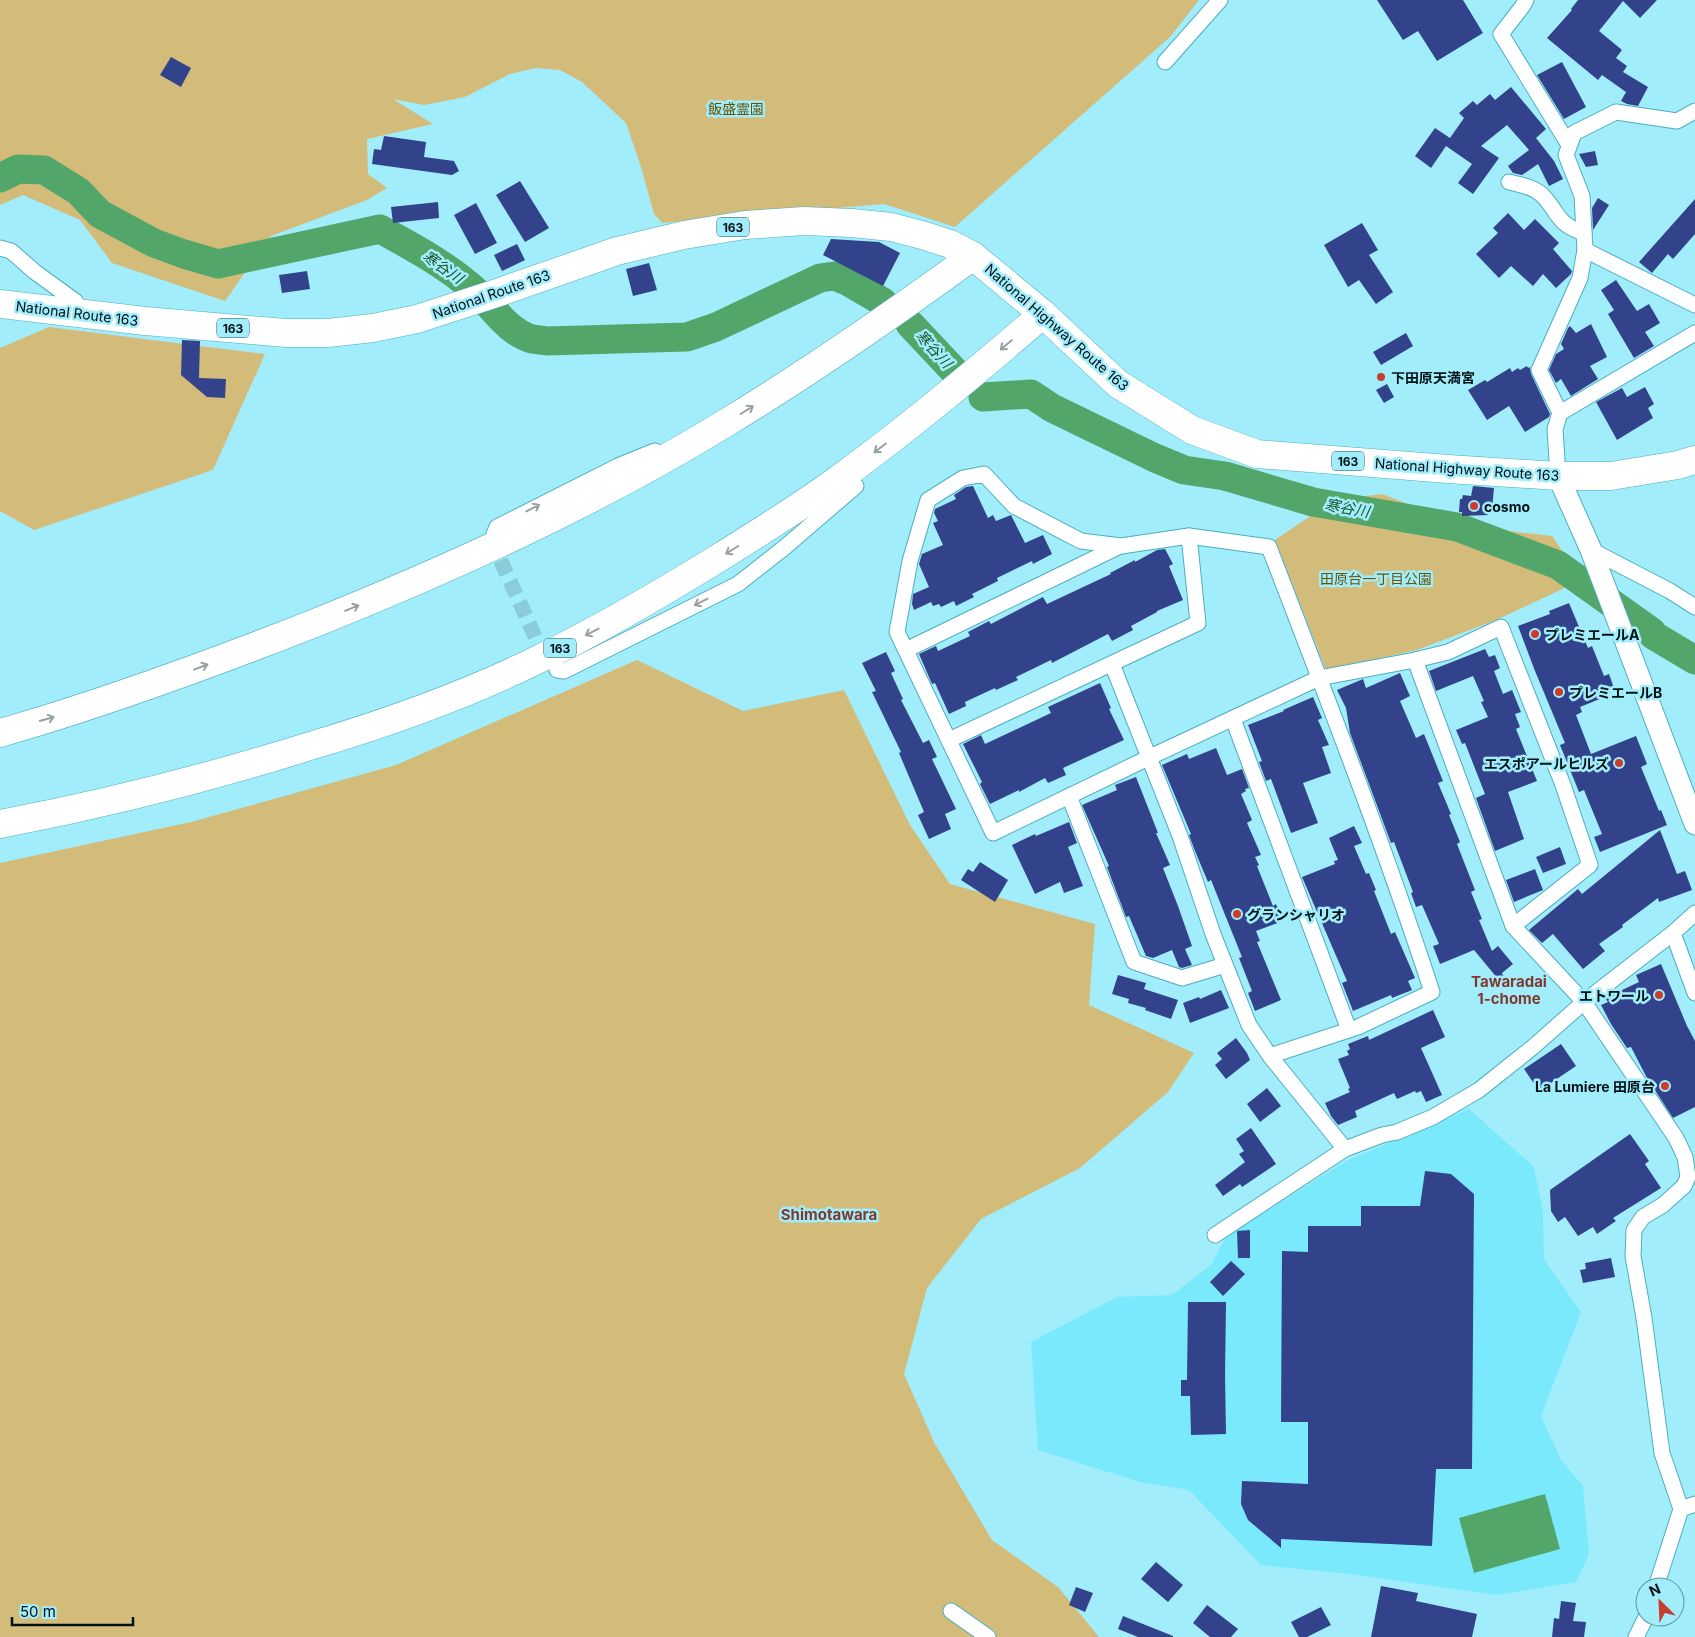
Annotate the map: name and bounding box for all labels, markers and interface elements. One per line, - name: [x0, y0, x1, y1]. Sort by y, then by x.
- park label: 飯盛霊園: [708, 100, 764, 117]
- road number: 163: [717, 218, 749, 236]
- water label: 寒谷川: [419, 246, 469, 289]
- street label: National Highway Route 163: [982, 260, 1132, 394]
- street label: National Route 163: [430, 266, 552, 322]
- street label: National Route 163: [15, 297, 139, 329]
- road number: 163: [217, 318, 249, 338]
- water label: 寒谷川: [912, 326, 958, 373]
- one-way arrow: [1000, 340, 1013, 351]
- place label: 下田原天満宮: [1391, 369, 1475, 386]
- marker: 下田原天満宮: [1375, 371, 1387, 383]
- one-way arrow: [740, 404, 754, 415]
- one-way arrow: [873, 443, 887, 453]
- road number: 163: [1332, 452, 1364, 471]
- street label: National Highway Route 163: [1374, 454, 1560, 484]
- water label: 寒谷川: [1323, 495, 1373, 522]
- place label: cosmo: [1484, 498, 1530, 515]
- marker: cosmo: [1468, 500, 1480, 512]
- one-way arrow: [525, 503, 540, 513]
- one-way arrow: [725, 545, 739, 555]
- park label: 田原台一丁目公園: [1320, 570, 1432, 587]
- one-way arrow: [694, 597, 709, 607]
- one-way arrow: [344, 603, 359, 612]
- place label: プレミエールA: [1545, 626, 1640, 643]
- one-way arrow: [585, 628, 600, 637]
- marker: プレミエールA: [1529, 628, 1541, 640]
- road number: 163: [544, 638, 576, 658]
- one-way arrow: [192, 662, 208, 671]
- place label: プレミエールB: [1569, 684, 1662, 701]
- marker: プレミエールB: [1553, 686, 1565, 698]
- one-way arrow: [38, 714, 54, 724]
- place label: エスポアールヒルズ: [1484, 755, 1609, 772]
- marker: エスポアールヒルズ: [1613, 757, 1625, 769]
- place label: グランシャリオ: [1247, 906, 1345, 923]
- marker: グランシャリオ: [1231, 908, 1243, 920]
- district label: Tawaradai 1-chome: [1471, 972, 1547, 1008]
- place label: エトワール: [1579, 987, 1649, 1004]
- marker: エトワール: [1653, 989, 1665, 1001]
- place label: La Lumiere 田原台: [1535, 1078, 1655, 1095]
- marker: La Lumiere 田原台: [1659, 1080, 1671, 1092]
- district label: Shimotawara: [781, 1205, 877, 1224]
- north arrow: [1635, 1577, 1685, 1627]
- text: N: [1646, 1580, 1663, 1600]
- scale bar: [12, 1594, 134, 1626]
- text: 50 m: [20, 1602, 56, 1621]

